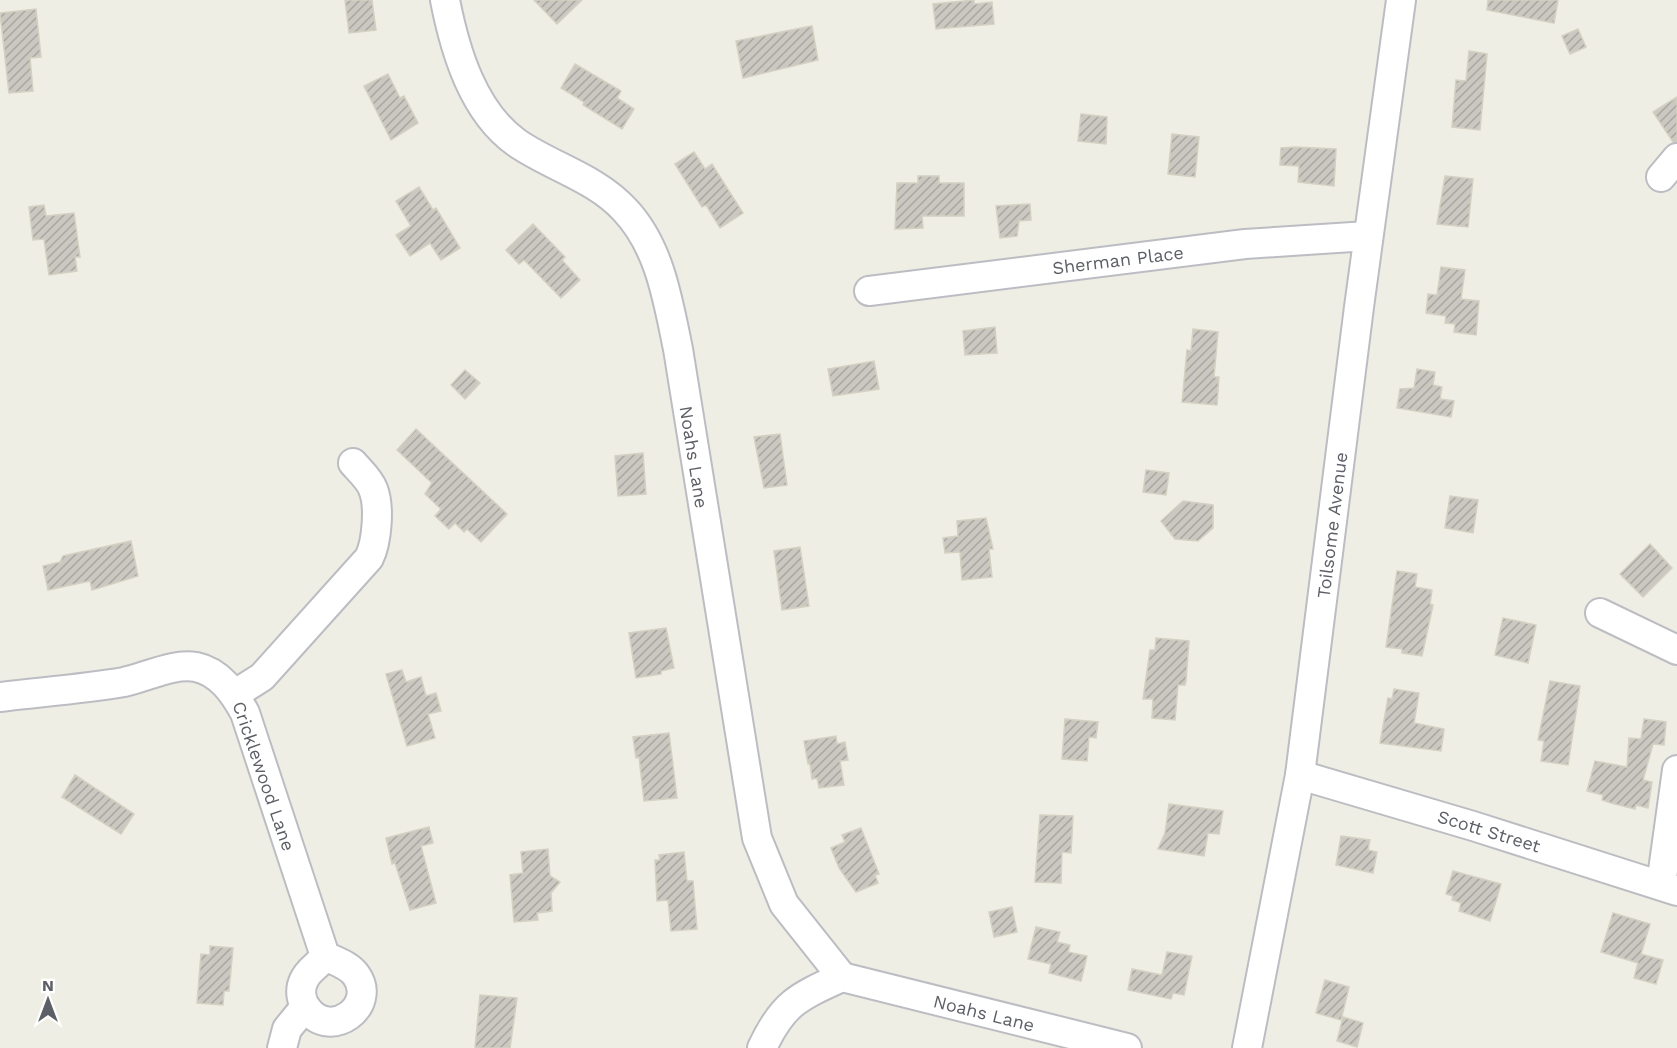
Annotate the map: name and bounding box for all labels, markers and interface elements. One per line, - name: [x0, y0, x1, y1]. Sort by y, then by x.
- street label: Sherman Place: [1051, 242, 1185, 278]
- street label: Noahs Lane: [676, 404, 712, 510]
- street label: Toilsome Avenue: [1313, 451, 1351, 599]
- street label: Cricklewood Lane: [229, 698, 299, 854]
- street label: Scott Street: [1435, 805, 1543, 857]
- north arrow: [18, 970, 78, 1030]
- text: N: [42, 976, 54, 995]
- street label: Noahs Lane: [931, 990, 1037, 1036]

